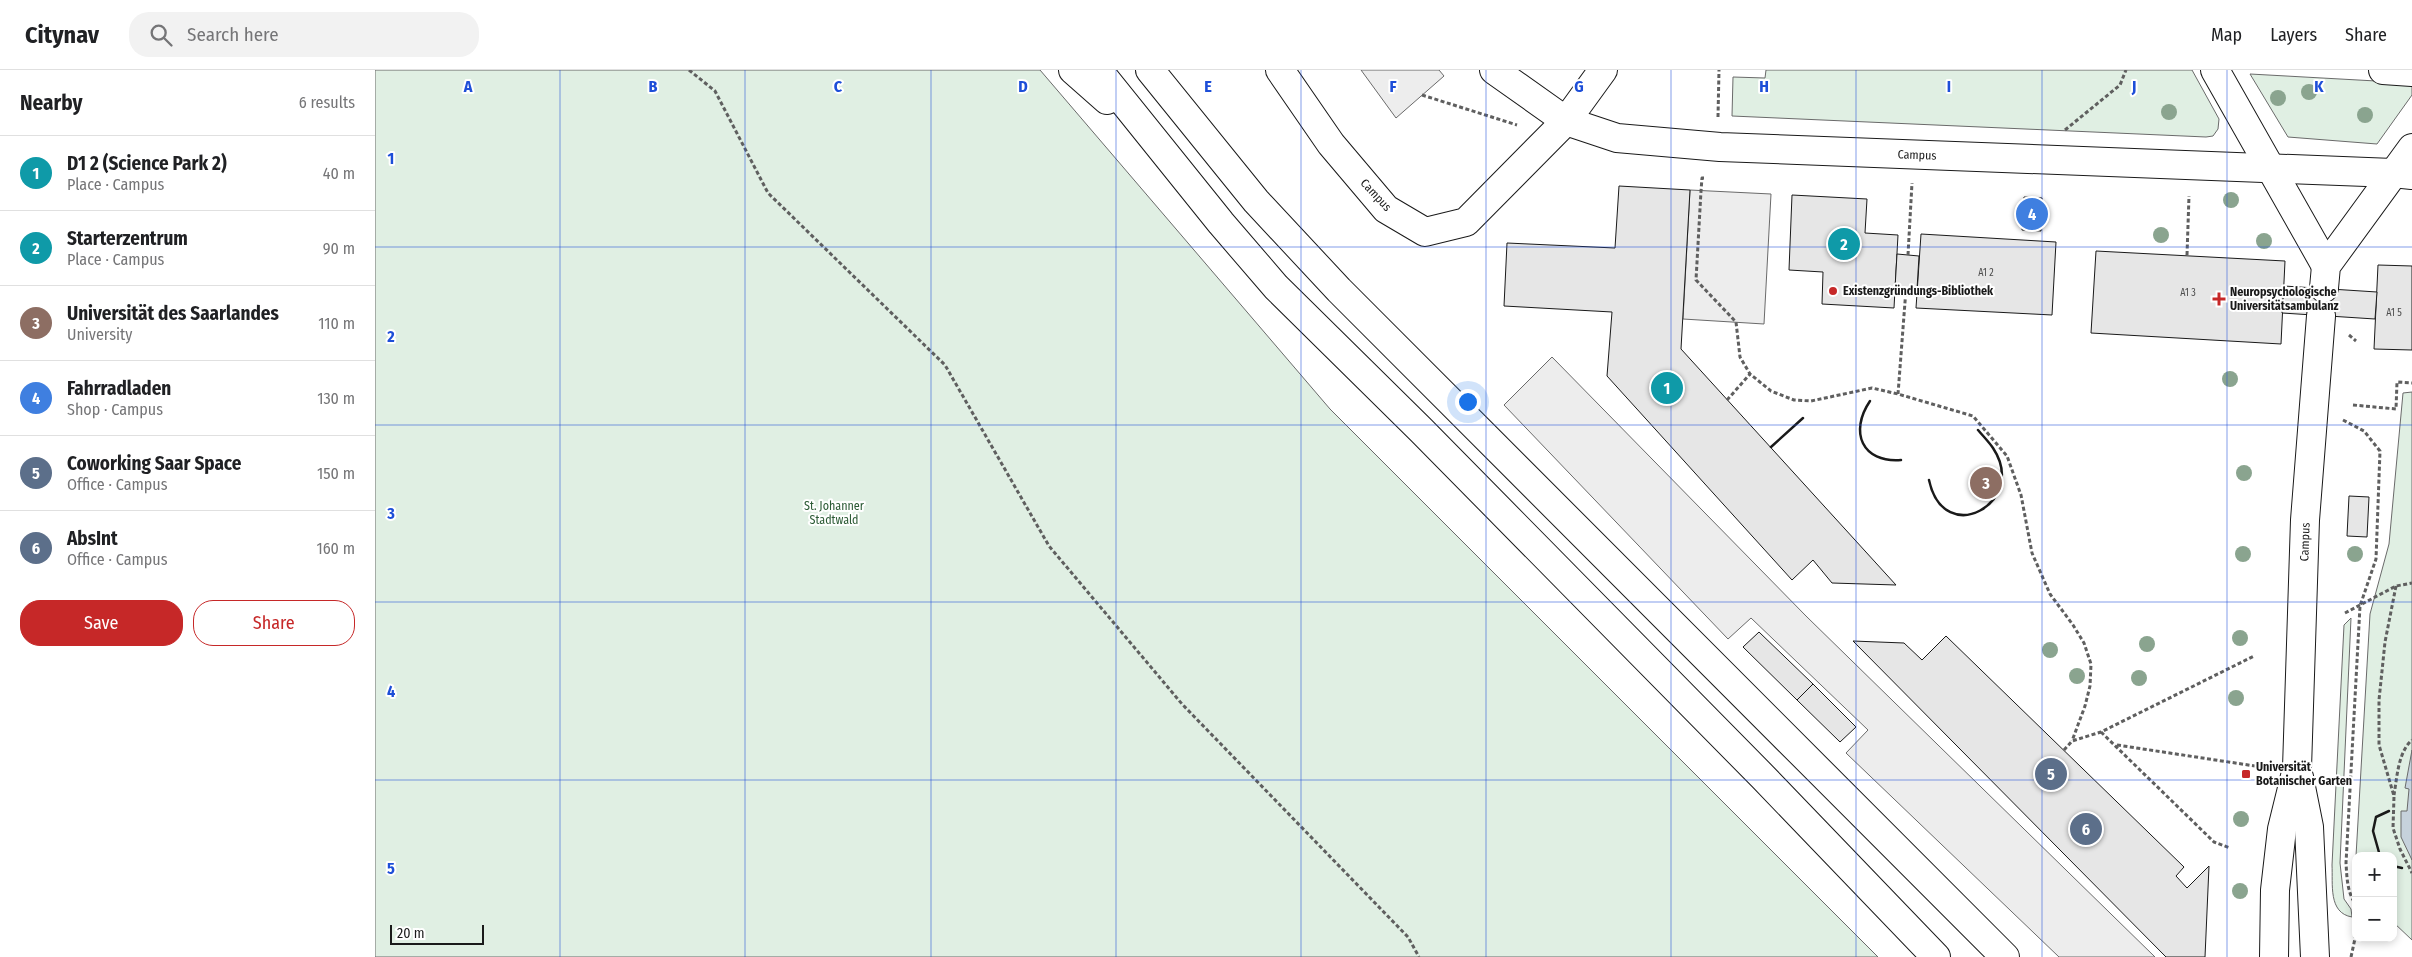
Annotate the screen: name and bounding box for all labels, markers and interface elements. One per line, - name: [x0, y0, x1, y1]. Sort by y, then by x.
- search box: [129, 12, 479, 57]
- text: Citynav: [25, 21, 99, 49]
- icon: search: [147, 21, 175, 49]
- text: Search here: [187, 23, 279, 46]
- text: Map: [2211, 24, 2242, 46]
- text: Layers: [2270, 24, 2317, 46]
- text: Share: [2345, 24, 2387, 46]
- text: A: [463, 77, 473, 96]
- text: B: [649, 77, 658, 96]
- text: C: [834, 77, 843, 96]
- text: D: [1018, 77, 1028, 96]
- text: E: [1204, 77, 1212, 96]
- text: F: [1389, 77, 1397, 96]
- text: G: [1574, 77, 1584, 96]
- text: H: [1759, 77, 1769, 96]
- text: I: [1947, 77, 1951, 96]
- text: J: [2131, 77, 2136, 96]
- text: K: [2314, 77, 2324, 96]
- text: Nearby: [20, 90, 82, 116]
- text: 6 results: [299, 93, 355, 112]
- street label: Campus: [1897, 147, 1937, 163]
- text: 1: [388, 149, 394, 168]
- text: D1 2 (Science Park 2): [67, 152, 227, 175]
- text: 1: [33, 164, 39, 183]
- text: 40 m: [323, 164, 355, 183]
- text: Place · Campus: [67, 175, 164, 194]
- street label: Campus: [1358, 176, 1394, 214]
- pin: 4: [2016, 195, 2048, 233]
- pin: 2: [1828, 225, 1860, 263]
- text: Starterzentrum: [67, 227, 188, 250]
- text: 2: [32, 239, 40, 258]
- text: 90 m: [323, 239, 355, 258]
- text: Place · Campus: [67, 250, 164, 269]
- house number: A1 2: [1978, 267, 1994, 279]
- place label: Existenzgründungs-Bibliothek: [1843, 284, 1994, 298]
- marker: Existenzgründungs-Bibliothek: [1827, 285, 1839, 297]
- place label: Neuropsychologische Universitätsambulanz: [2230, 285, 2339, 313]
- house number: A1 3: [2180, 287, 2196, 299]
- marker: Neuropsychologische Universitätsambulanz: [2212, 292, 2226, 306]
- text: Universität des Saarlandes: [67, 302, 279, 325]
- house number: A1 5: [2386, 307, 2402, 319]
- text: 3: [32, 314, 40, 333]
- text: 110 m: [318, 314, 355, 333]
- text: University: [67, 325, 132, 344]
- text: 2: [386, 327, 395, 346]
- pin: 1: [1651, 369, 1683, 407]
- text: Fahrradladen: [67, 377, 171, 400]
- text: 4: [32, 389, 40, 408]
- text: 130 m: [317, 389, 355, 408]
- your location: [1455, 389, 1481, 415]
- text: Shop · Campus: [67, 400, 163, 419]
- text: Coworking Saar Space: [67, 452, 241, 475]
- text: 5: [32, 464, 40, 483]
- text: 150 m: [317, 464, 355, 483]
- pin: 3: [1970, 464, 2002, 502]
- text: Office · Campus: [67, 475, 168, 494]
- park label: St. Johanner Stadtwald: [804, 499, 865, 527]
- text: 3: [386, 504, 395, 523]
- street label: Campus: [2297, 522, 2313, 562]
- text: AbsInt: [67, 527, 118, 550]
- text: 6: [32, 539, 40, 558]
- text: 160 m: [316, 539, 355, 558]
- text: Office · Campus: [67, 550, 168, 569]
- button: Save: [20, 600, 183, 646]
- button: Share: [193, 600, 355, 646]
- text: 4: [387, 682, 395, 701]
- pin: 5: [2035, 755, 2067, 793]
- place label: Universität Botanischer Garten: [2256, 760, 2352, 788]
- marker: Universität Botanischer Garten: [2240, 768, 2252, 780]
- pin: 6: [2070, 810, 2102, 848]
- map controls: [2352, 852, 2397, 942]
- button: +: [2352, 852, 2397, 897]
- text: 5: [387, 859, 395, 878]
- button: −: [2352, 897, 2397, 942]
- scale bar: [390, 922, 484, 945]
- text: 20 m: [397, 925, 425, 942]

